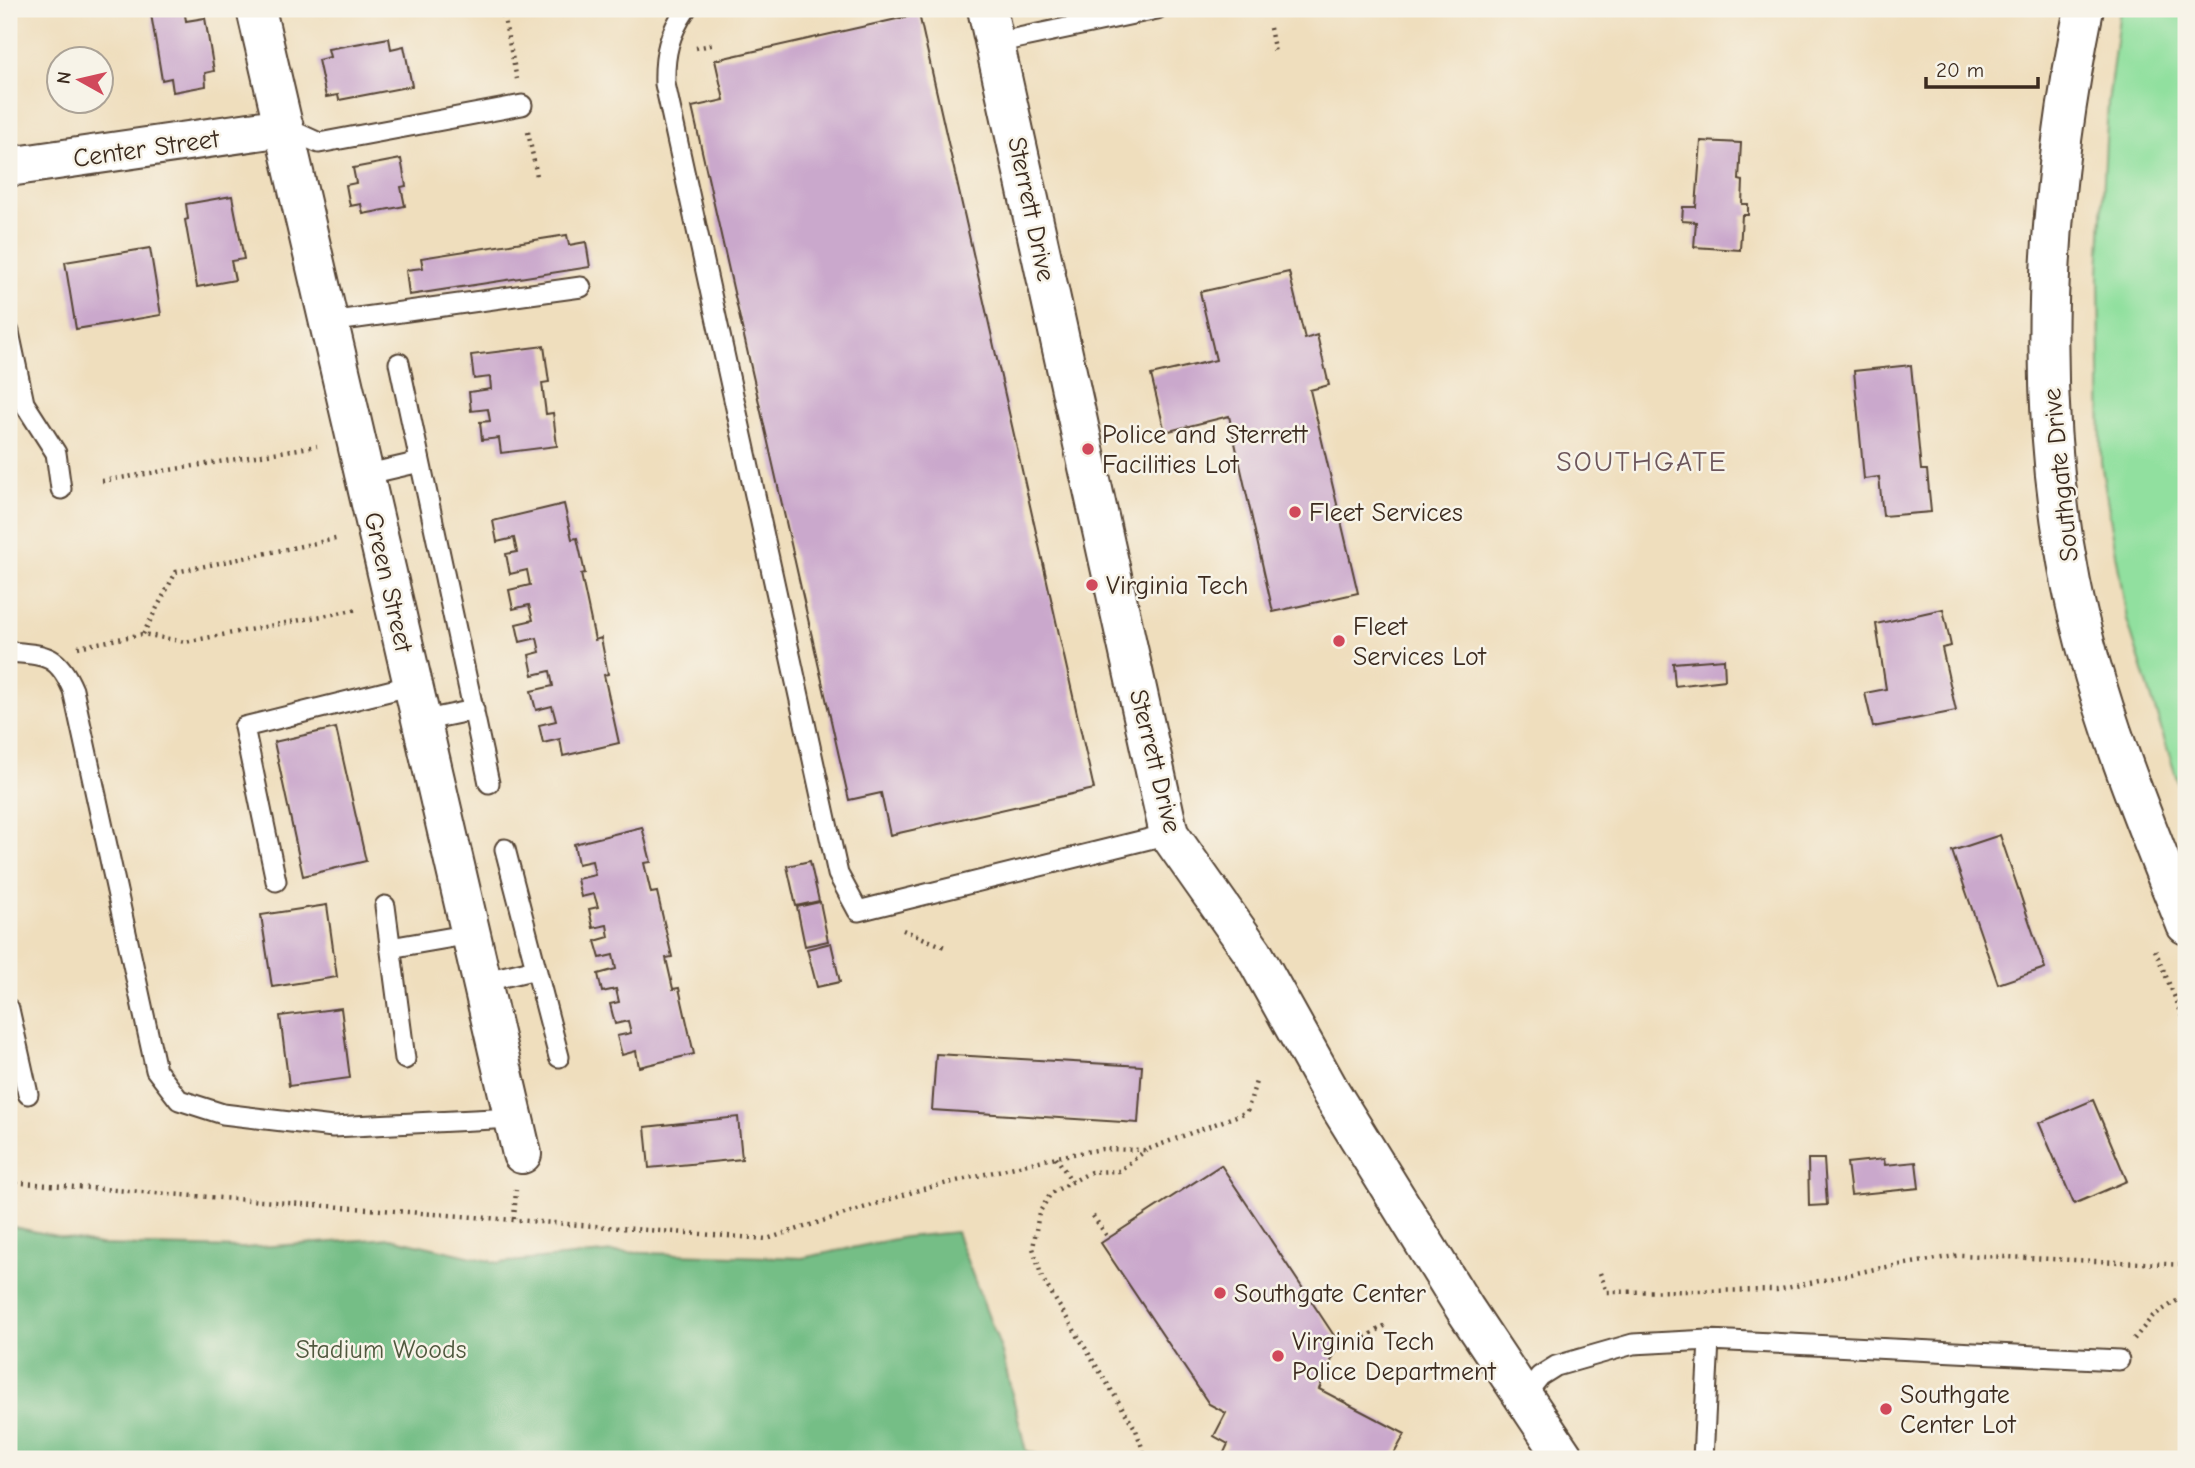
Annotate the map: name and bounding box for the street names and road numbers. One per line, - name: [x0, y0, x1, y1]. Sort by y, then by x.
- street label: Center Street: [71, 124, 223, 174]
- street label: Sterrett Drive: [1001, 134, 1061, 284]
- street label: Southgate Drive: [2037, 387, 2085, 563]
- street label: Green Street: [357, 509, 419, 657]
- street label: Sterrett Drive: [1123, 686, 1187, 836]

